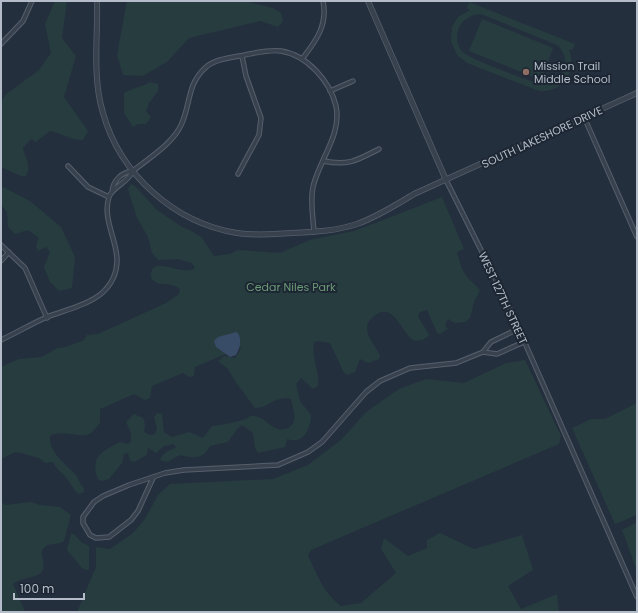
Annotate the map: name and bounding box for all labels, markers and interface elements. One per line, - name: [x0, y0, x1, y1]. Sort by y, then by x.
- place label: Mission Trail Middle School: [534, 58, 610, 87]
- marker: Mission Trail Middle School: [521, 67, 531, 77]
- street label: SOUTH LAKESHORE DRIVE: [479, 102, 605, 172]
- street label: WEST 127TH STREET: [475, 249, 531, 347]
- park label: Cedar Niles Park: [246, 279, 336, 295]
- scale bar: [14, 575, 84, 601]
- text: 100 m: [20, 580, 54, 597]

